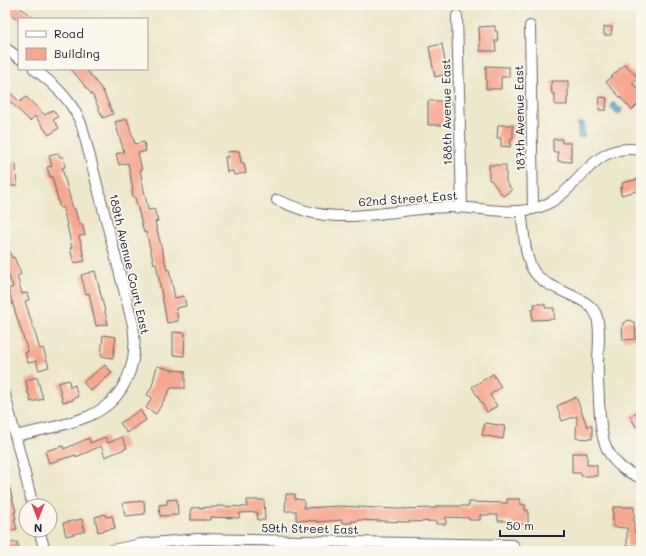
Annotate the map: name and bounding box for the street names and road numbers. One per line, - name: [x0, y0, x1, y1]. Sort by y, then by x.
- street label: 188th Avenue East: [437, 59, 455, 165]
- street label: 187th Avenue East: [510, 65, 528, 171]
- street label: 62nd Street East: [358, 187, 458, 209]
- street label: 189th Avenue Court East: [106, 192, 154, 336]
- street label: 59th Street East: [261, 519, 359, 537]

